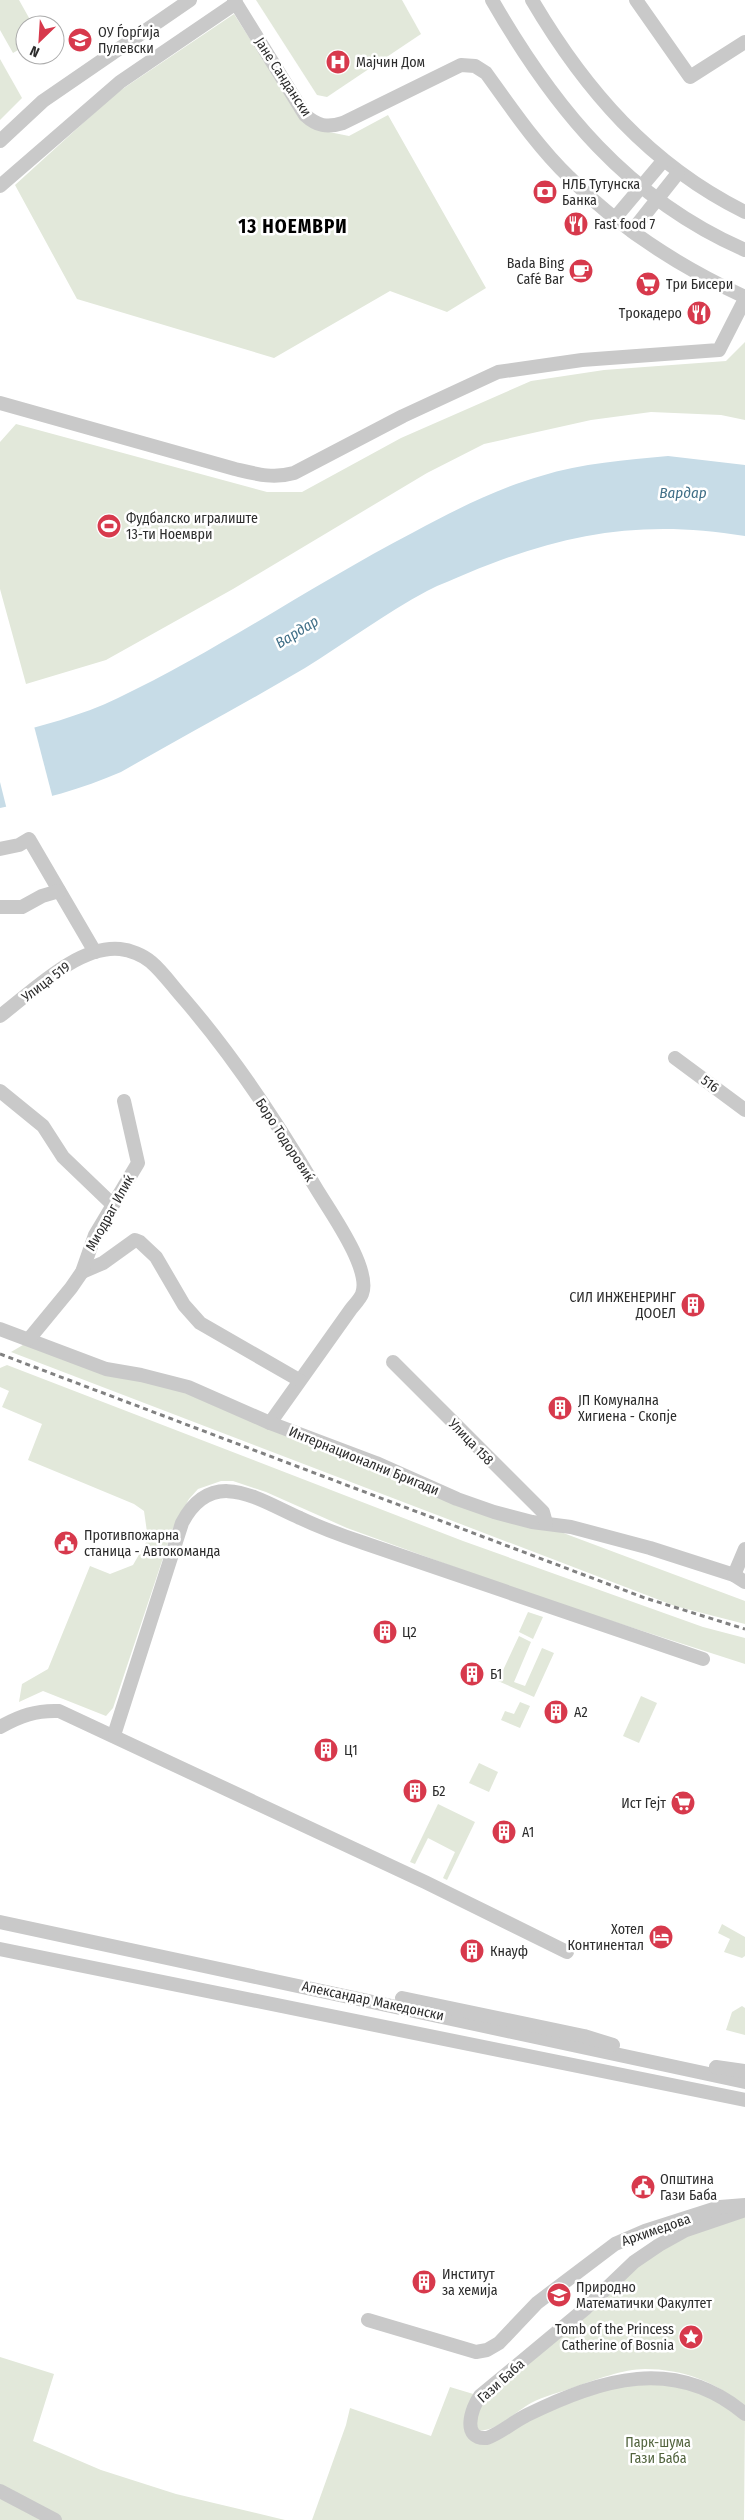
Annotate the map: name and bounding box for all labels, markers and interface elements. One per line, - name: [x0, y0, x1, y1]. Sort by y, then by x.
- north arrow: [15, 15, 65, 65]
- place label: ОУ Ѓорѓија Пулевски: [98, 23, 160, 57]
- school or university icon: ОУ Ѓорѓија Пулевски: [67, 27, 93, 53]
- street label: Јане Сандански: [251, 34, 315, 120]
- text: N: [27, 42, 42, 61]
- hospital icon: Мајчин Дом: [325, 49, 351, 75]
- place label: Мајчин Дом: [356, 54, 425, 71]
- place label: НЛБ Тутунска Банка: [562, 176, 640, 209]
- bank icon: НЛБ Тутунска Банка: [532, 179, 558, 205]
- restaurant icon: Fast food 7: [563, 211, 589, 237]
- district label: 13 НОЕМВРИ: [238, 215, 348, 238]
- place label: Fast food 7: [594, 216, 656, 233]
- place label: Bada Bing Café Bar: [507, 255, 564, 288]
- cafe icon: Bada Bing Café Bar: [568, 258, 594, 284]
- supermarket icon: Три Бисери: [635, 271, 661, 297]
- place label: Три Бисери: [666, 276, 733, 293]
- restaurant icon: Трокадеро: [686, 300, 712, 326]
- place label: Трокадеро: [619, 305, 682, 322]
- water label: Вардар: [659, 484, 707, 502]
- place label: Фудбалско игралиште 13-ти Ноември: [126, 510, 258, 543]
- sports icon: Фудбалско игралиште 13-ти Ноември: [96, 513, 122, 539]
- water label: Вардар: [272, 612, 322, 652]
- street label: Улица 519: [18, 958, 74, 1006]
- street label: 516: [698, 1072, 722, 1096]
- street label: Боро Тодоровиќ: [252, 1095, 319, 1185]
- street label: Миодраг Илиќ: [82, 1172, 138, 1254]
- place label: СИЛ ИНЖЕНЕРИНГ ДООЕЛ: [569, 1289, 677, 1322]
- building icon: СИЛ ИНЖЕНЕРИНГ ДООЕЛ: [680, 1292, 706, 1318]
- place label: ЈП Комунална Хигиена - Скопје: [578, 1392, 677, 1425]
- building icon: ЈП Комунална Хигиена - Скопје: [547, 1395, 573, 1421]
- street label: Улица 158: [444, 1415, 497, 1469]
- street label: Интернационални Бригади: [286, 1423, 442, 1499]
- place label: Противпожарна станица - Автокоманда: [84, 1527, 221, 1560]
- public building icon: Противпожарна станица - Автокоманда: [53, 1530, 79, 1556]
- building icon: Ц2: [372, 1619, 398, 1645]
- place label: Ц2: [402, 1624, 417, 1641]
- building icon: Б1: [459, 1661, 485, 1687]
- place label: Б1: [490, 1666, 502, 1683]
- building icon: А2: [543, 1699, 569, 1725]
- place label: А2: [574, 1704, 588, 1721]
- building icon: Ц1: [313, 1737, 339, 1763]
- place label: Ц1: [344, 1742, 358, 1759]
- building icon: Б2: [402, 1778, 428, 1804]
- place label: Б2: [432, 1783, 445, 1800]
- supermarket icon: Ист Гејт: [670, 1790, 696, 1816]
- place label: Ист Гејт: [621, 1795, 666, 1812]
- building icon: А1: [491, 1819, 517, 1845]
- place label: А1: [522, 1824, 534, 1841]
- place label: Хотел Континентал: [568, 1921, 644, 1954]
- hotel icon: Хотел Континентал: [648, 1924, 674, 1950]
- building icon: Кнауф: [459, 1938, 485, 1964]
- place label: Кнауф: [490, 1943, 528, 1960]
- street label: Александар Македонски: [300, 1978, 446, 2024]
- place label: Општина Гази Баба: [660, 2171, 717, 2204]
- public building icon: Општина Гази Баба: [630, 2174, 656, 2200]
- street label: Архимедова: [619, 2210, 693, 2250]
- place label: Институт за хемија: [442, 2266, 498, 2299]
- building icon: Институт за хемија: [411, 2269, 437, 2295]
- place label: Природно Математички Факултет: [576, 2279, 712, 2312]
- school or university icon: Природно Математички Факултет: [546, 2282, 572, 2308]
- place label: Tomb of the Princess Catherine of Bosnia: [555, 2321, 674, 2354]
- place icon: Tomb of the Princess Catherine of Bosnia: [678, 2324, 704, 2350]
- street label: Гази Баба: [474, 2355, 528, 2406]
- park label: Парк-шума Гази Баба: [625, 2434, 691, 2467]

